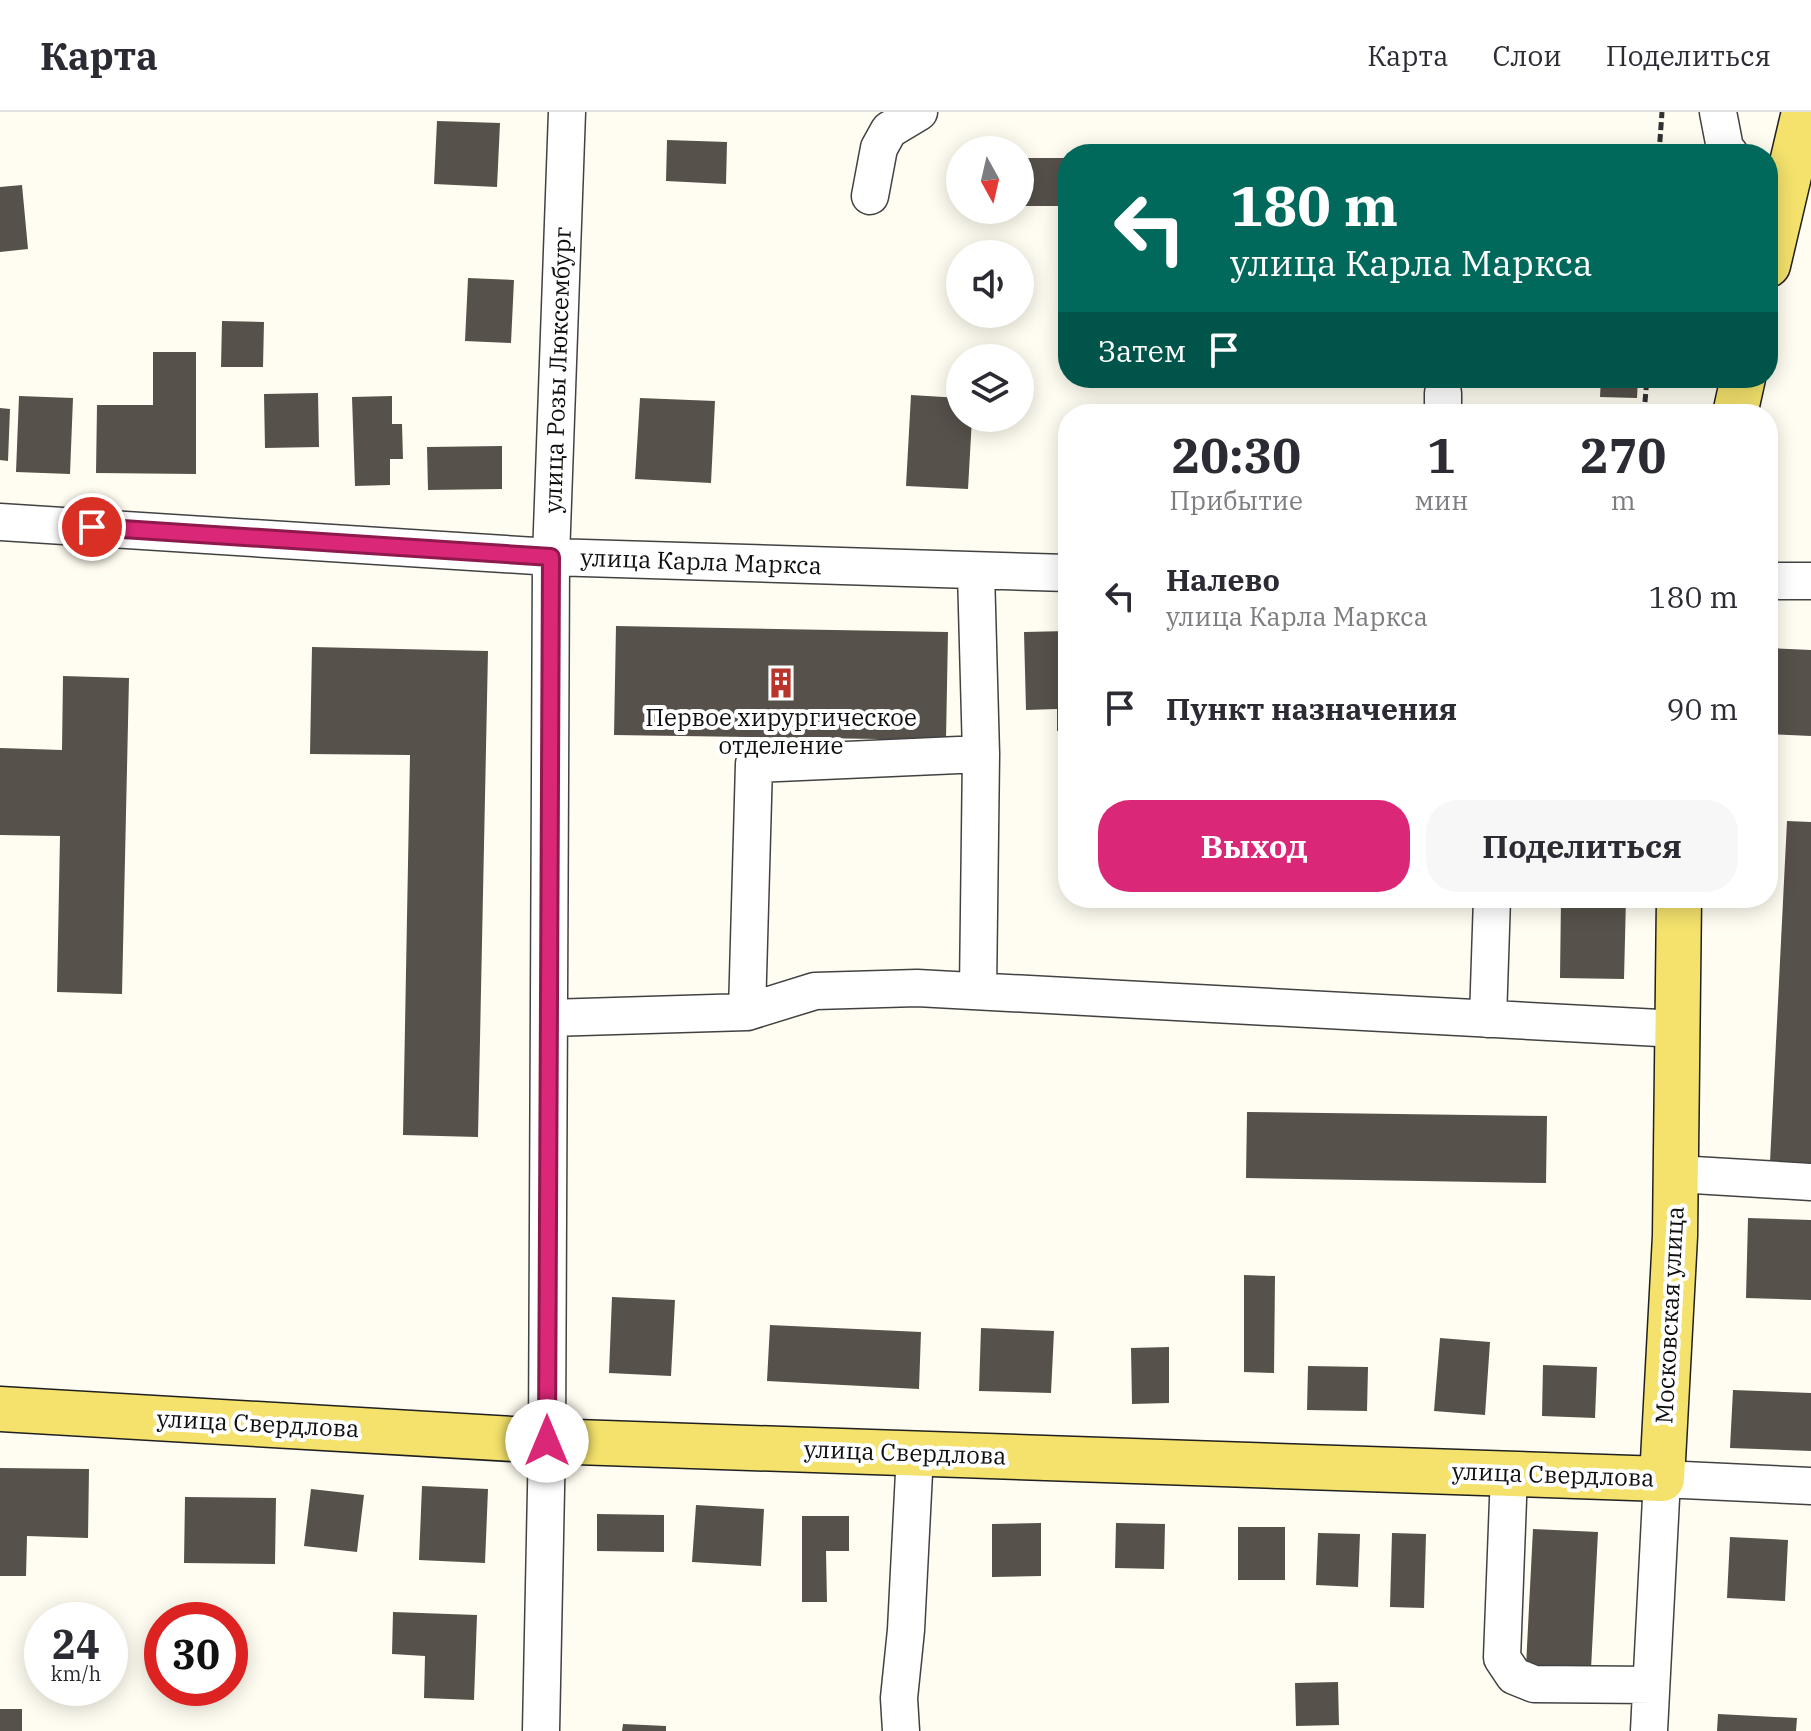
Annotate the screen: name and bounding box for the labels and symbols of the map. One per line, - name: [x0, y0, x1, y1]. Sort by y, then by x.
- north arrow: [946, 136, 1034, 224]
- street label: улица Розы Люксембург: [536, 226, 578, 514]
- pin: [58, 493, 126, 561]
- street label: улица Карла Маркса: [580, 541, 822, 581]
- building icon: Первое хирургическое отделение: [764, 666, 798, 700]
- place label: Первое хирургическое отделение: [645, 701, 917, 761]
- street label: Московская улица: [1647, 1205, 1691, 1425]
- position arrow: [505, 1399, 589, 1483]
- street label: улица Свердлова: [156, 1402, 360, 1444]
- street label: улица Свердлова: [803, 1432, 1007, 1472]
- street label: улица Свердлова: [1451, 1454, 1655, 1494]
- speed limit sign: 30: [144, 1602, 248, 1706]

